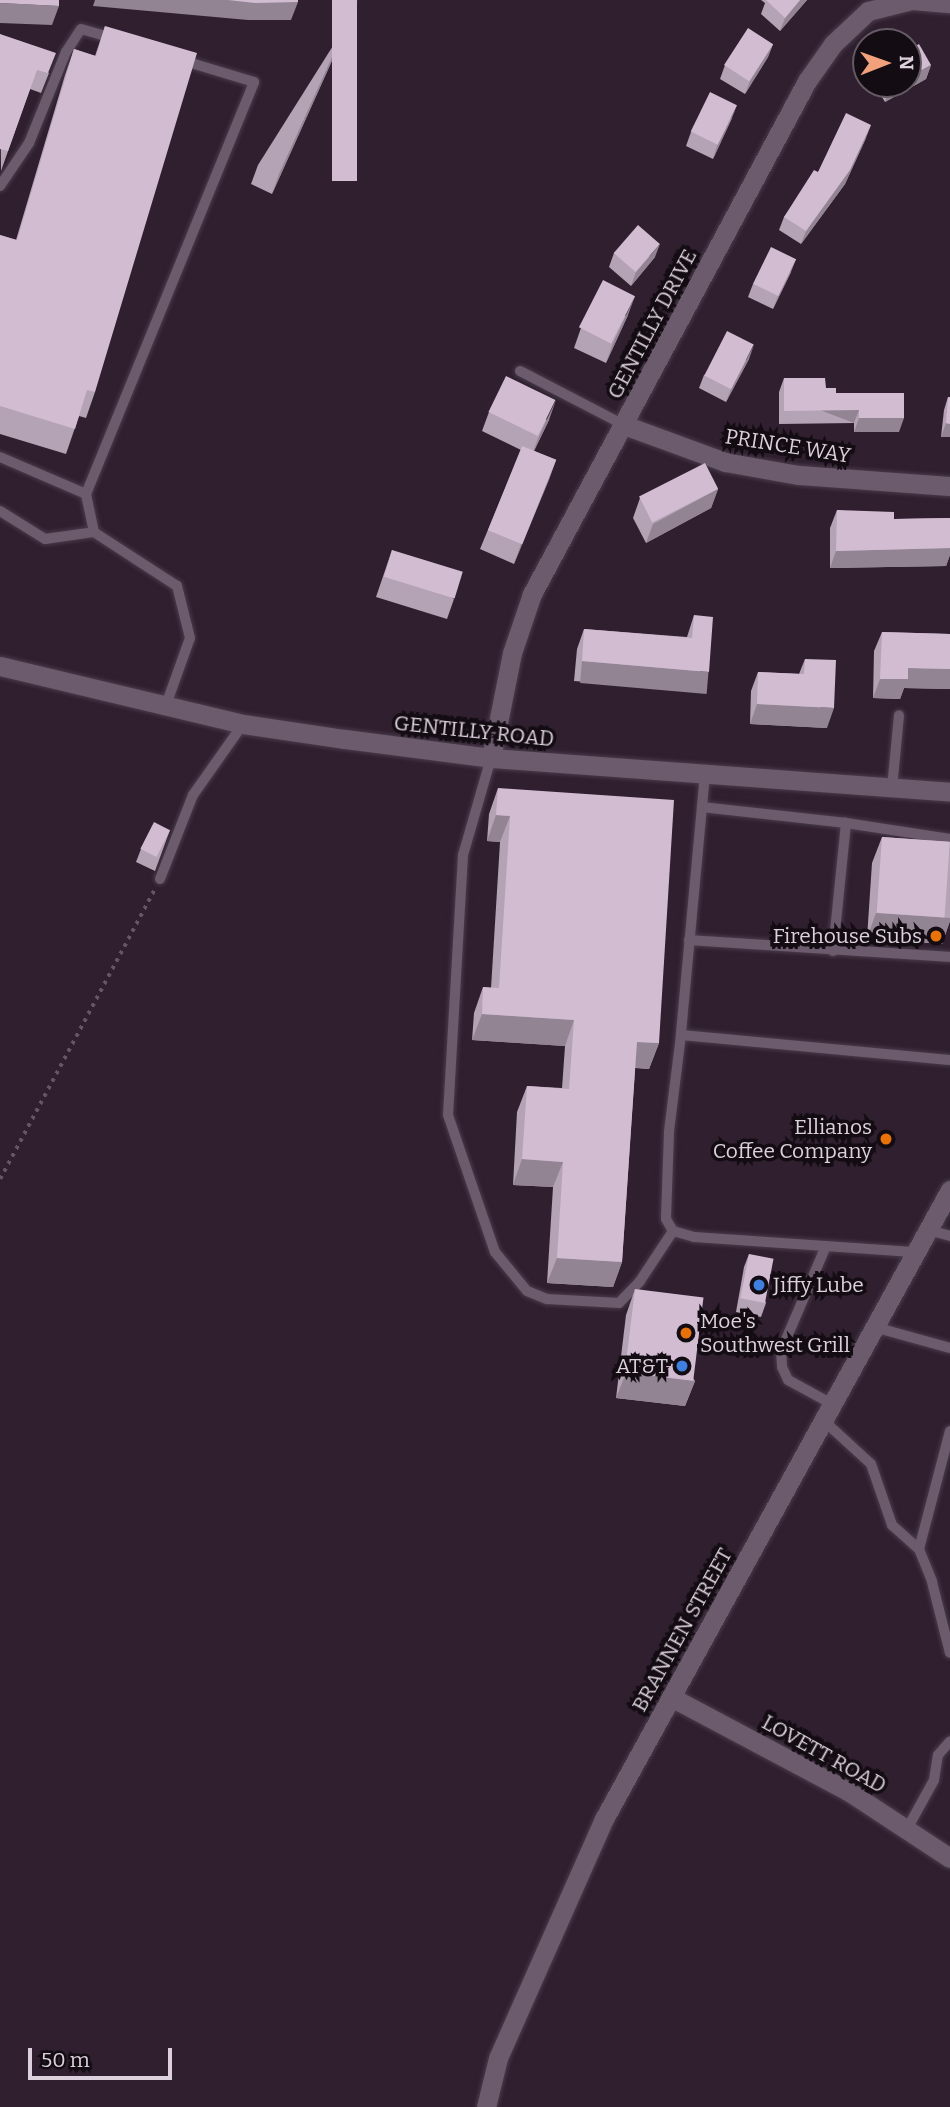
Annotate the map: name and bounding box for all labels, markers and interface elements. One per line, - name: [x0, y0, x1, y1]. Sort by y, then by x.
- north arrow: [852, 28, 922, 98]
- text: N: [895, 55, 918, 70]
- street label: GENTILLY DRIVE: [602, 245, 702, 403]
- street label: PRINCE WAY: [723, 424, 853, 468]
- street label: GENTILLY ROAD: [393, 710, 555, 752]
- place label: Firehouse Subs: [773, 923, 922, 949]
- marker: Firehouse Subs: [928, 928, 944, 944]
- place label: Ellianos Coffee Company: [713, 1114, 872, 1164]
- marker: Ellianos Coffee Company: [878, 1131, 894, 1147]
- place label: Jiffy Lube: [773, 1272, 864, 1298]
- marker: Jiffy Lube: [751, 1277, 767, 1293]
- place label: Moe's Southwest Grill: [700, 1308, 850, 1358]
- marker: Moe's Southwest Grill: [678, 1325, 694, 1341]
- place label: AT&T: [616, 1353, 668, 1379]
- marker: AT&T: [674, 1358, 690, 1374]
- street label: BRANNEN STREET: [627, 1544, 737, 1716]
- street label: LOVETT ROAD: [758, 1710, 890, 1798]
- scale bar: [32, 2034, 175, 2078]
- text: 50 m: [41, 2047, 90, 2073]

